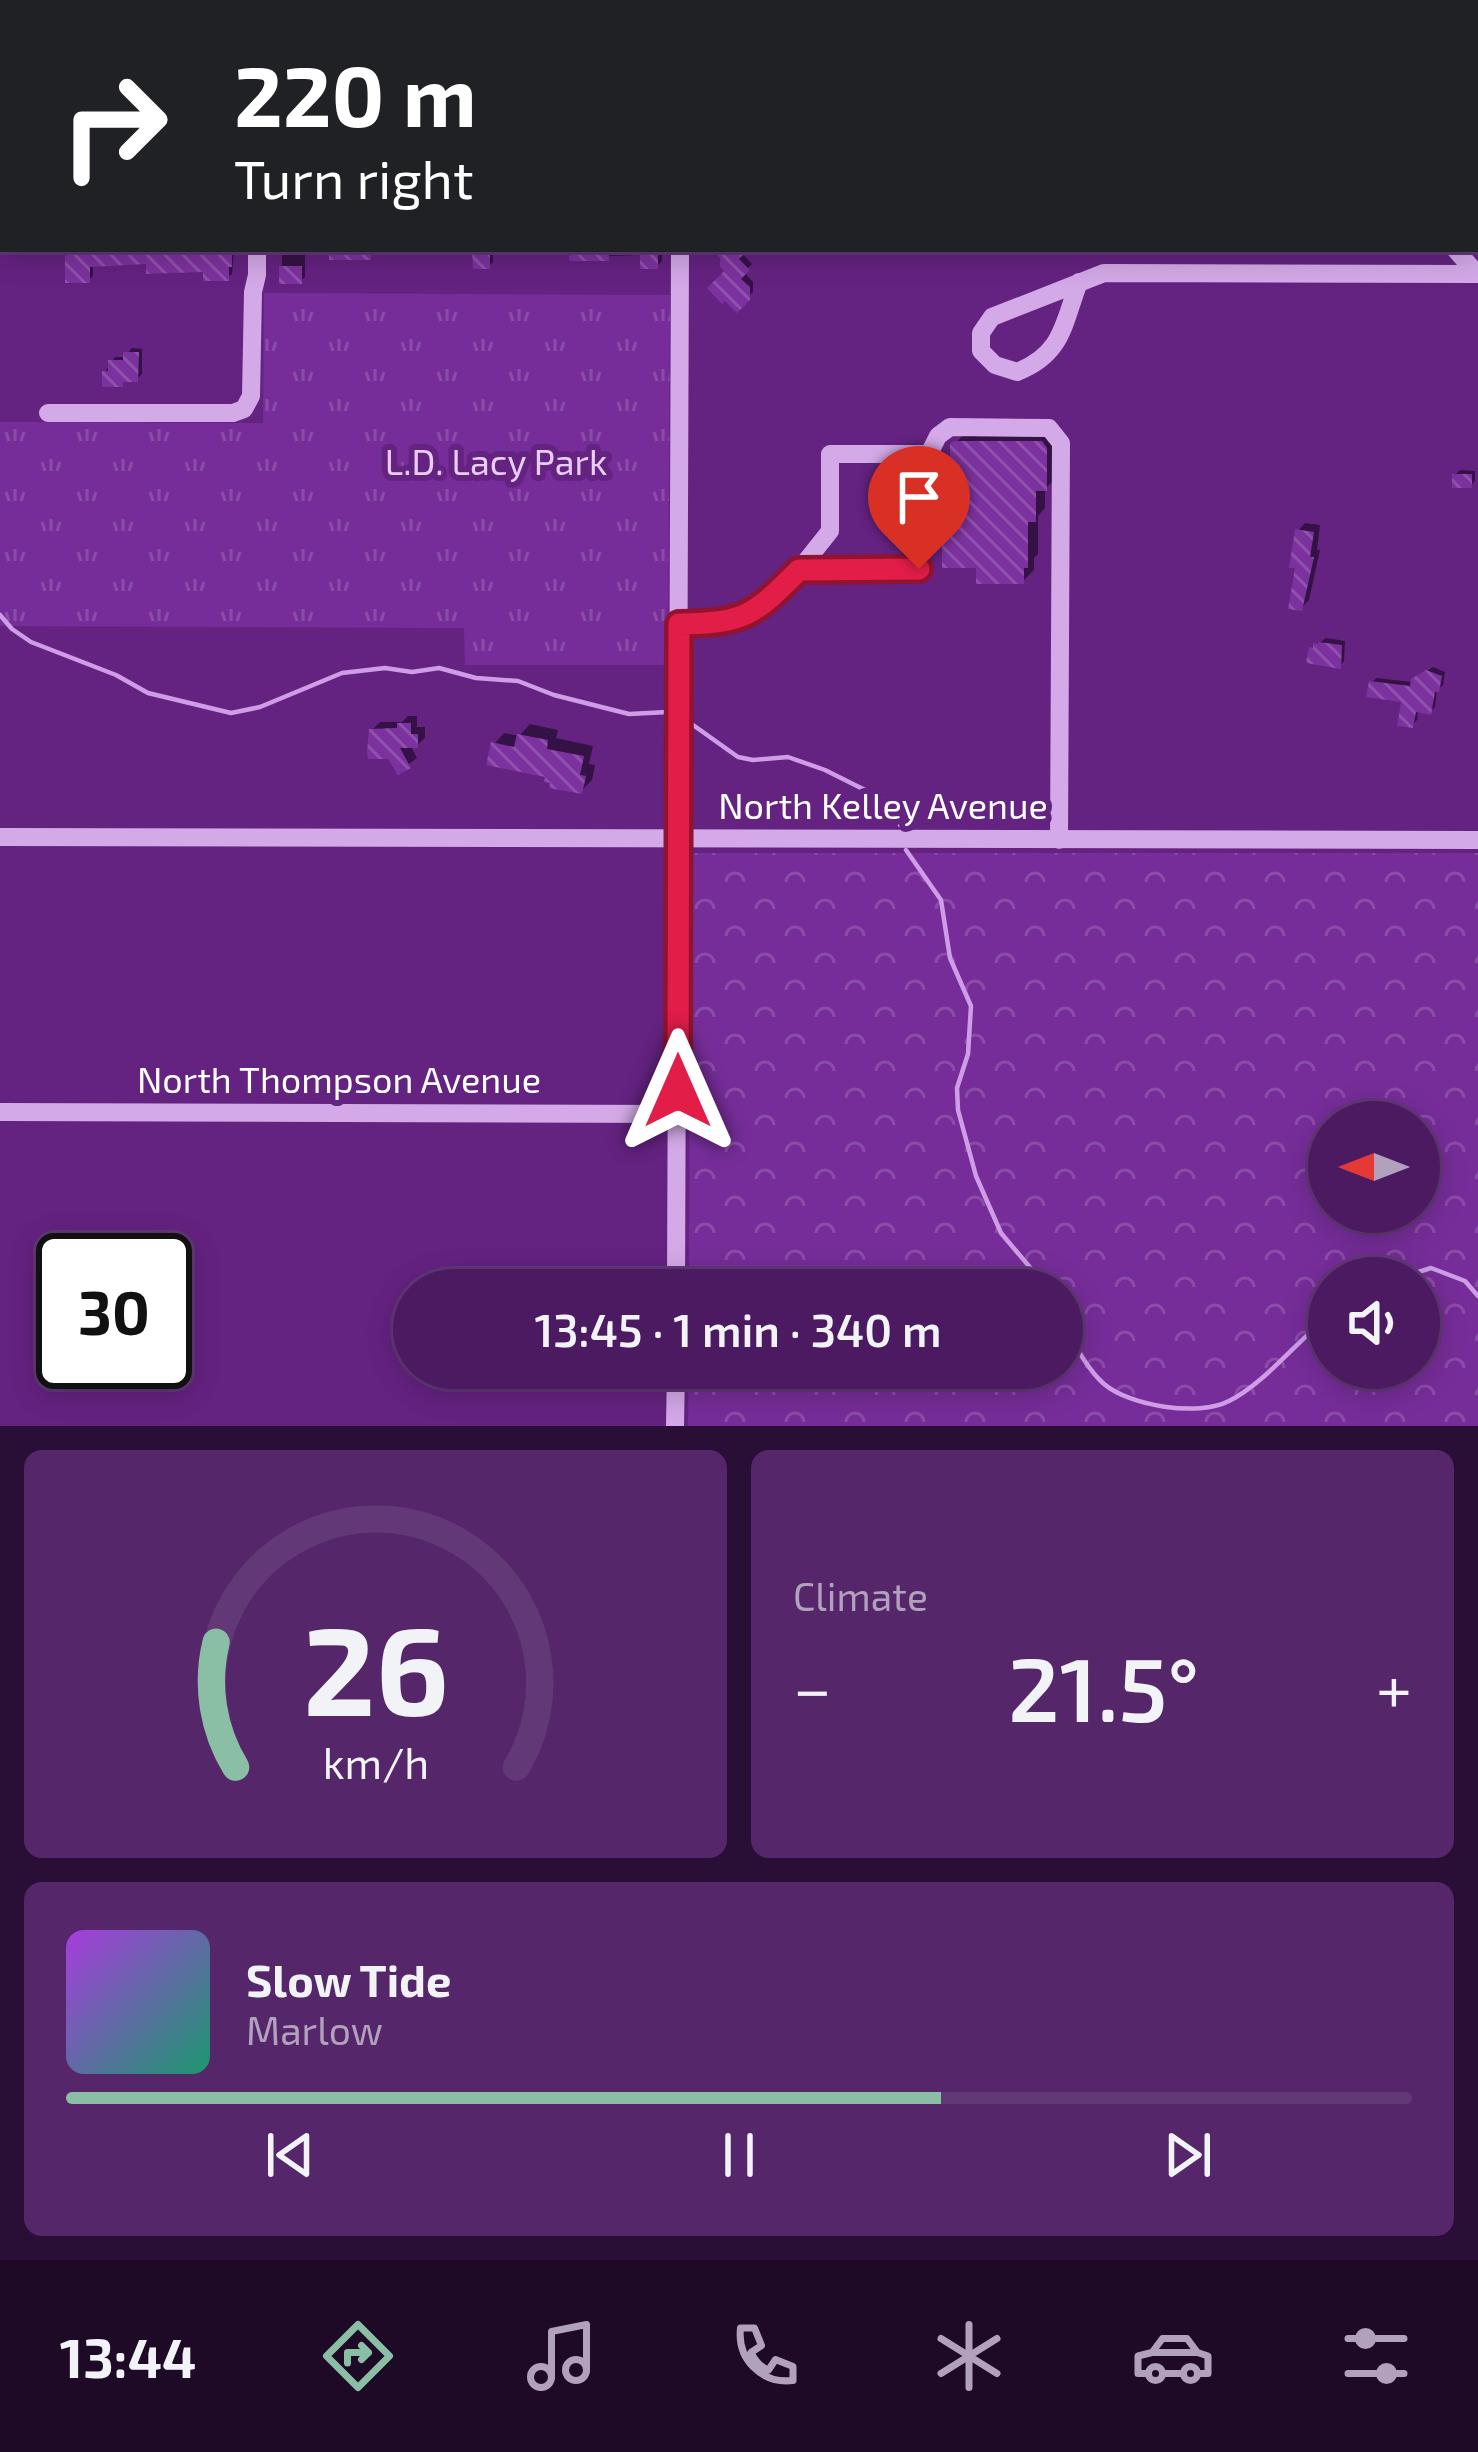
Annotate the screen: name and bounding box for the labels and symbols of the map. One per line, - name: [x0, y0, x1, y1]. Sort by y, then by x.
- park label: L.D. Lacy Park: [385, 439, 607, 482]
- pin: [868, 446, 970, 569]
- street label: North Kelley Avenue: [718, 783, 1048, 826]
- position arrow: [615, 1028, 741, 1154]
- street label: North Thompson Avenue: [137, 1057, 541, 1100]
- north arrow: [1308, 1101, 1440, 1233]
- speed limit sign: 30: [36, 1233, 192, 1389]

